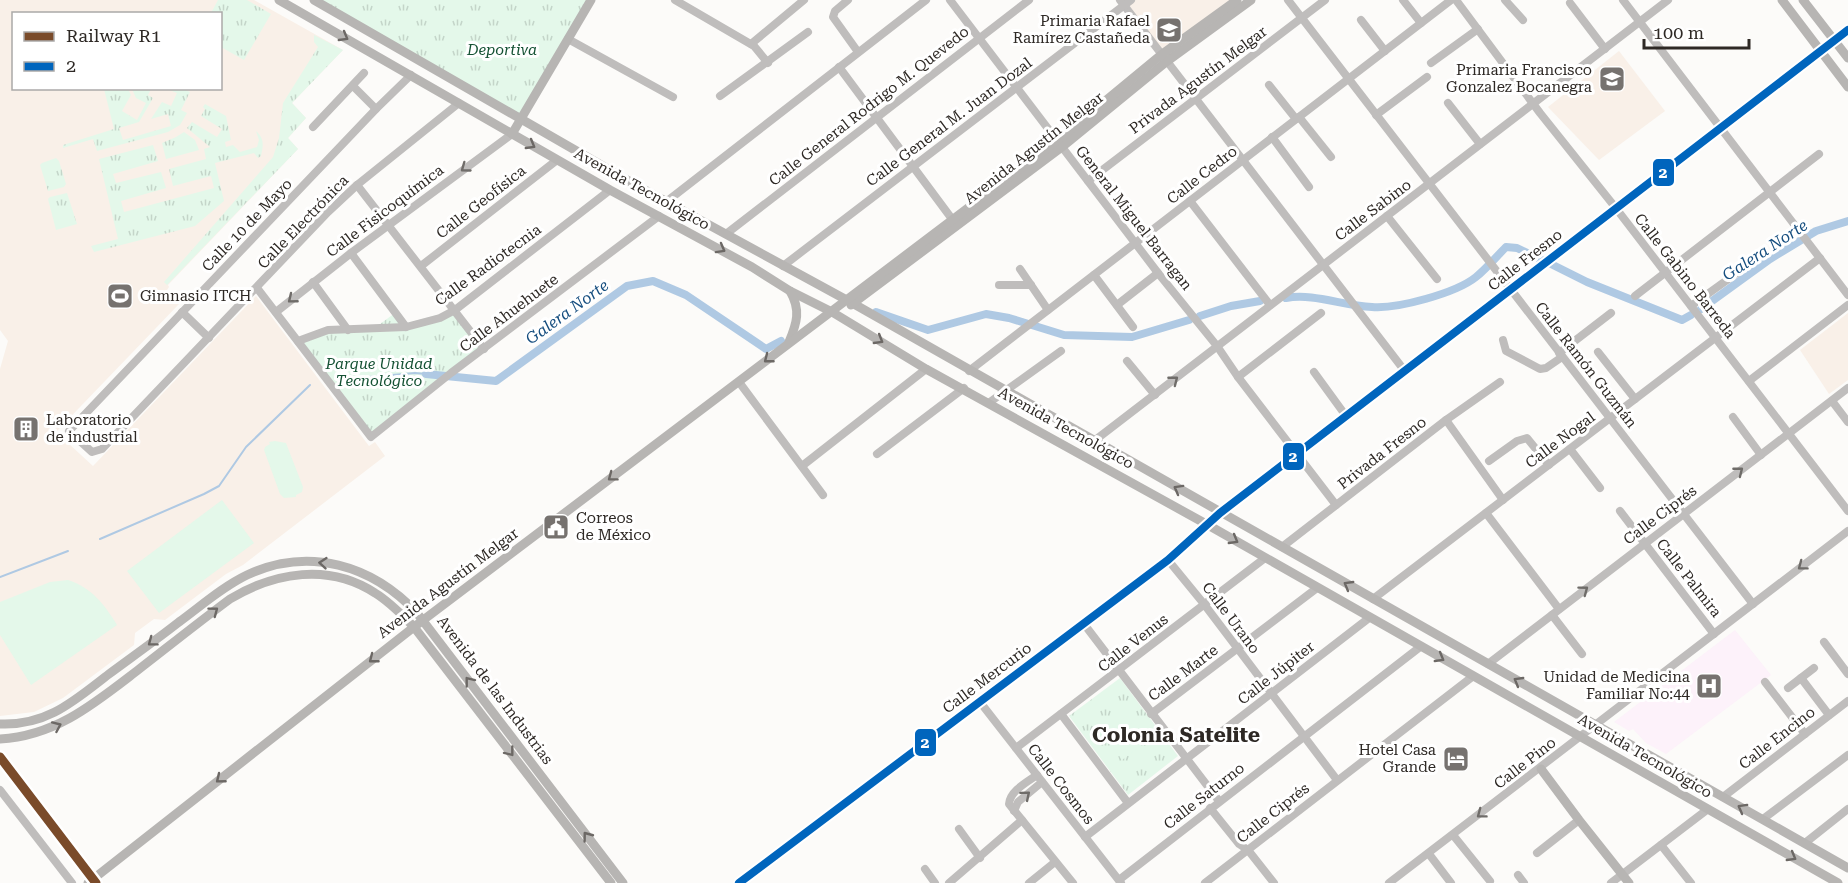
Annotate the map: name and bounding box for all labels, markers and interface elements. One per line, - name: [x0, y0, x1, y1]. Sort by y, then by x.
- legend: [12, 12, 222, 90]
- place label: Primaria Rafael Ramírez Castañeda: [1013, 12, 1150, 47]
- scale bar: [1644, 12, 1749, 50]
- school or university icon: Primaria Rafael Ramírez Castañeda: [1154, 15, 1184, 45]
- street label: Calle General Rodrigo M. Quevedo: [765, 22, 973, 190]
- street label: Privada Agustín Melgar: [1126, 22, 1270, 138]
- text: 100 m: [1653, 22, 1704, 43]
- text: Railway R1: [66, 25, 161, 46]
- one-way arrow: [338, 30, 348, 42]
- park label: Deportiva: [466, 41, 537, 59]
- street label: Calle General M. Juan Dozal: [863, 54, 1036, 190]
- text: 2: [66, 55, 76, 76]
- place label: Primaria Francisco Gonzalez Bocanegra: [1446, 61, 1592, 96]
- school or university icon: Primaria Francisco Gonzalez Bocanegra: [1597, 64, 1627, 94]
- street label: Avenida Agustín Melgar: [961, 88, 1107, 208]
- one-way arrow: [525, 138, 535, 149]
- street label: General Miguel Barragan: [1072, 142, 1196, 294]
- street label: Calle Cedro: [1163, 142, 1241, 208]
- street label: Avenida Tecnológico: [571, 144, 713, 234]
- line badge: 2: [1652, 158, 1675, 187]
- street label: Calle Fisicoquímica: [323, 161, 447, 261]
- street label: Calle Geofísica: [433, 161, 529, 243]
- one-way arrow: [460, 161, 471, 172]
- text: 2: [1659, 163, 1668, 182]
- street label: Calle Electrónica: [254, 172, 352, 272]
- street label: Calle 10 de Mayo: [198, 175, 296, 275]
- street label: Calle Sabino: [1331, 175, 1415, 245]
- street label: Calle Gabino Barreda: [1631, 210, 1739, 342]
- water label: Galera Norte: [1719, 215, 1811, 285]
- street label: Calle Radiotecnia: [431, 220, 545, 310]
- street label: Calle Fresno: [1484, 225, 1566, 295]
- one-way arrow: [714, 242, 725, 253]
- street label: Calle Ahuehuete: [456, 270, 562, 356]
- water label: Galera Norte: [522, 276, 612, 348]
- sports icon: Gimnasio ITCH: [105, 281, 135, 311]
- place label: Gimnasio ITCH: [140, 287, 251, 305]
- one-way arrow: [288, 291, 299, 302]
- street label: Calle Ramón Guzmán: [1531, 298, 1641, 432]
- one-way arrow: [873, 333, 883, 345]
- one-way arrow: [763, 352, 774, 363]
- park label: Parque Unidad Tecnológico: [325, 355, 432, 390]
- one-way arrow: [1167, 376, 1178, 387]
- street label: Avenida Tecnológico: [995, 383, 1137, 473]
- street label: Calle Nogal: [1522, 408, 1599, 472]
- place label: Laboratorio de industrial: [46, 411, 138, 446]
- street label: Privada Fresno: [1334, 413, 1430, 493]
- building icon: Laboratorio de industrial: [11, 414, 41, 444]
- line badge: 2: [1282, 442, 1305, 471]
- text: 2: [1289, 447, 1298, 466]
- one-way arrow: [1732, 468, 1743, 479]
- one-way arrow: [608, 470, 619, 481]
- street label: Calle Ciprés: [1620, 482, 1700, 548]
- one-way arrow: [1174, 485, 1184, 496]
- place label: Correos de México: [576, 509, 651, 544]
- public building icon: Correos de México: [541, 512, 571, 542]
- street label: Avenida Agustín Melgar: [374, 524, 522, 642]
- one-way arrow: [1228, 533, 1238, 545]
- street label: Calle Palmira: [1653, 535, 1725, 621]
- one-way arrow: [319, 557, 328, 570]
- one-way arrow: [1797, 559, 1808, 570]
- street label: Calle Urano: [1198, 579, 1264, 657]
- one-way arrow: [1344, 581, 1354, 592]
- one-way arrow: [1578, 586, 1589, 597]
- one-way arrow: [207, 607, 218, 618]
- street label: Calle Venus: [1094, 610, 1172, 676]
- street label: Avenida de las Industrias: [433, 612, 557, 768]
- one-way arrow: [147, 635, 158, 646]
- street label: Calle Júpiter: [1234, 638, 1318, 708]
- street label: Calle Mercurio: [939, 639, 1035, 717]
- street label: Calle Marte: [1145, 641, 1221, 705]
- one-way arrow: [369, 651, 380, 662]
- one-way arrow: [1434, 651, 1444, 662]
- place label: Unidad de Medicina Familiar No:44: [1543, 668, 1691, 703]
- hospital icon: Unidad de Medicina Familiar No:44: [1694, 671, 1724, 701]
- one-way arrow: [465, 677, 476, 688]
- one-way arrow: [1513, 677, 1524, 688]
- street label: Calle Encino: [1735, 703, 1819, 773]
- street label: Avenida Tecnológico: [1575, 710, 1715, 802]
- one-way arrow: [50, 721, 61, 733]
- district label: Colonia Satelite: [1092, 723, 1260, 747]
- line badge: 2: [914, 728, 937, 757]
- text: 2: [921, 733, 930, 752]
- street label: Calle Pino: [1490, 733, 1560, 793]
- street label: Calle Cosmos: [1024, 740, 1098, 828]
- place label: Hotel Casa Grande: [1358, 741, 1436, 776]
- hotel icon: Hotel Casa Grande: [1441, 744, 1471, 774]
- one-way arrow: [503, 746, 514, 757]
- street label: Calle Saturno: [1160, 759, 1248, 833]
- one-way arrow: [216, 772, 227, 783]
- street label: Calle Ciprés: [1233, 779, 1313, 847]
- one-way arrow: [1020, 791, 1031, 802]
- one-way arrow: [1738, 804, 1748, 815]
- one-way arrow: [1477, 807, 1488, 818]
- one-way arrow: [584, 832, 595, 843]
- one-way arrow: [1786, 850, 1796, 862]

